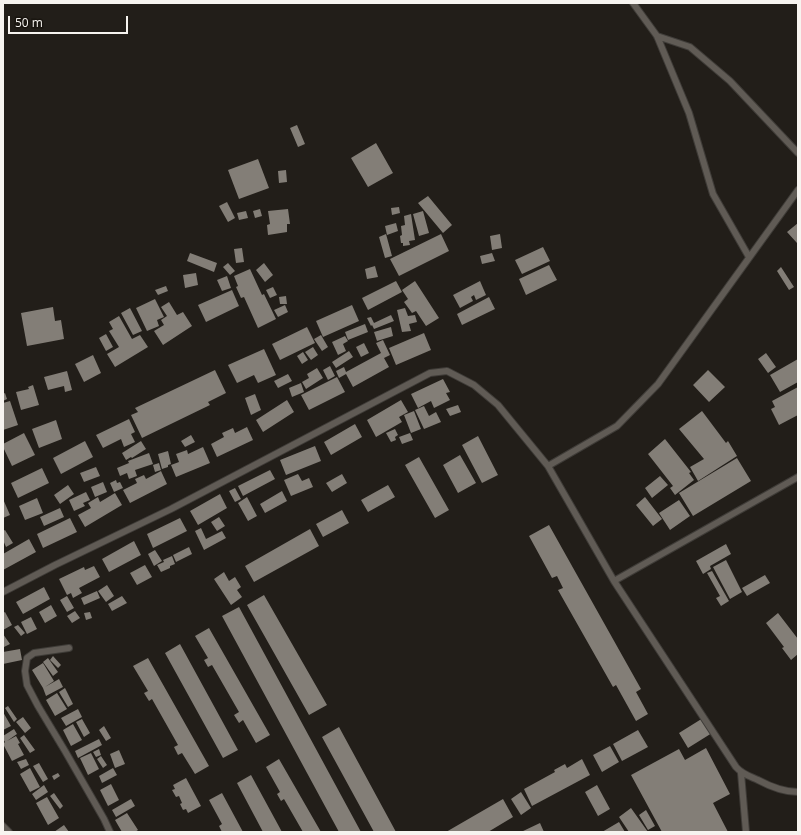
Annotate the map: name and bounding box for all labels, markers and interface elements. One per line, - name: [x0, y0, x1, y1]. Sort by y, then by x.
- scale bar: [10, 8, 130, 34]
- text: 50 m: [15, 14, 43, 31]

